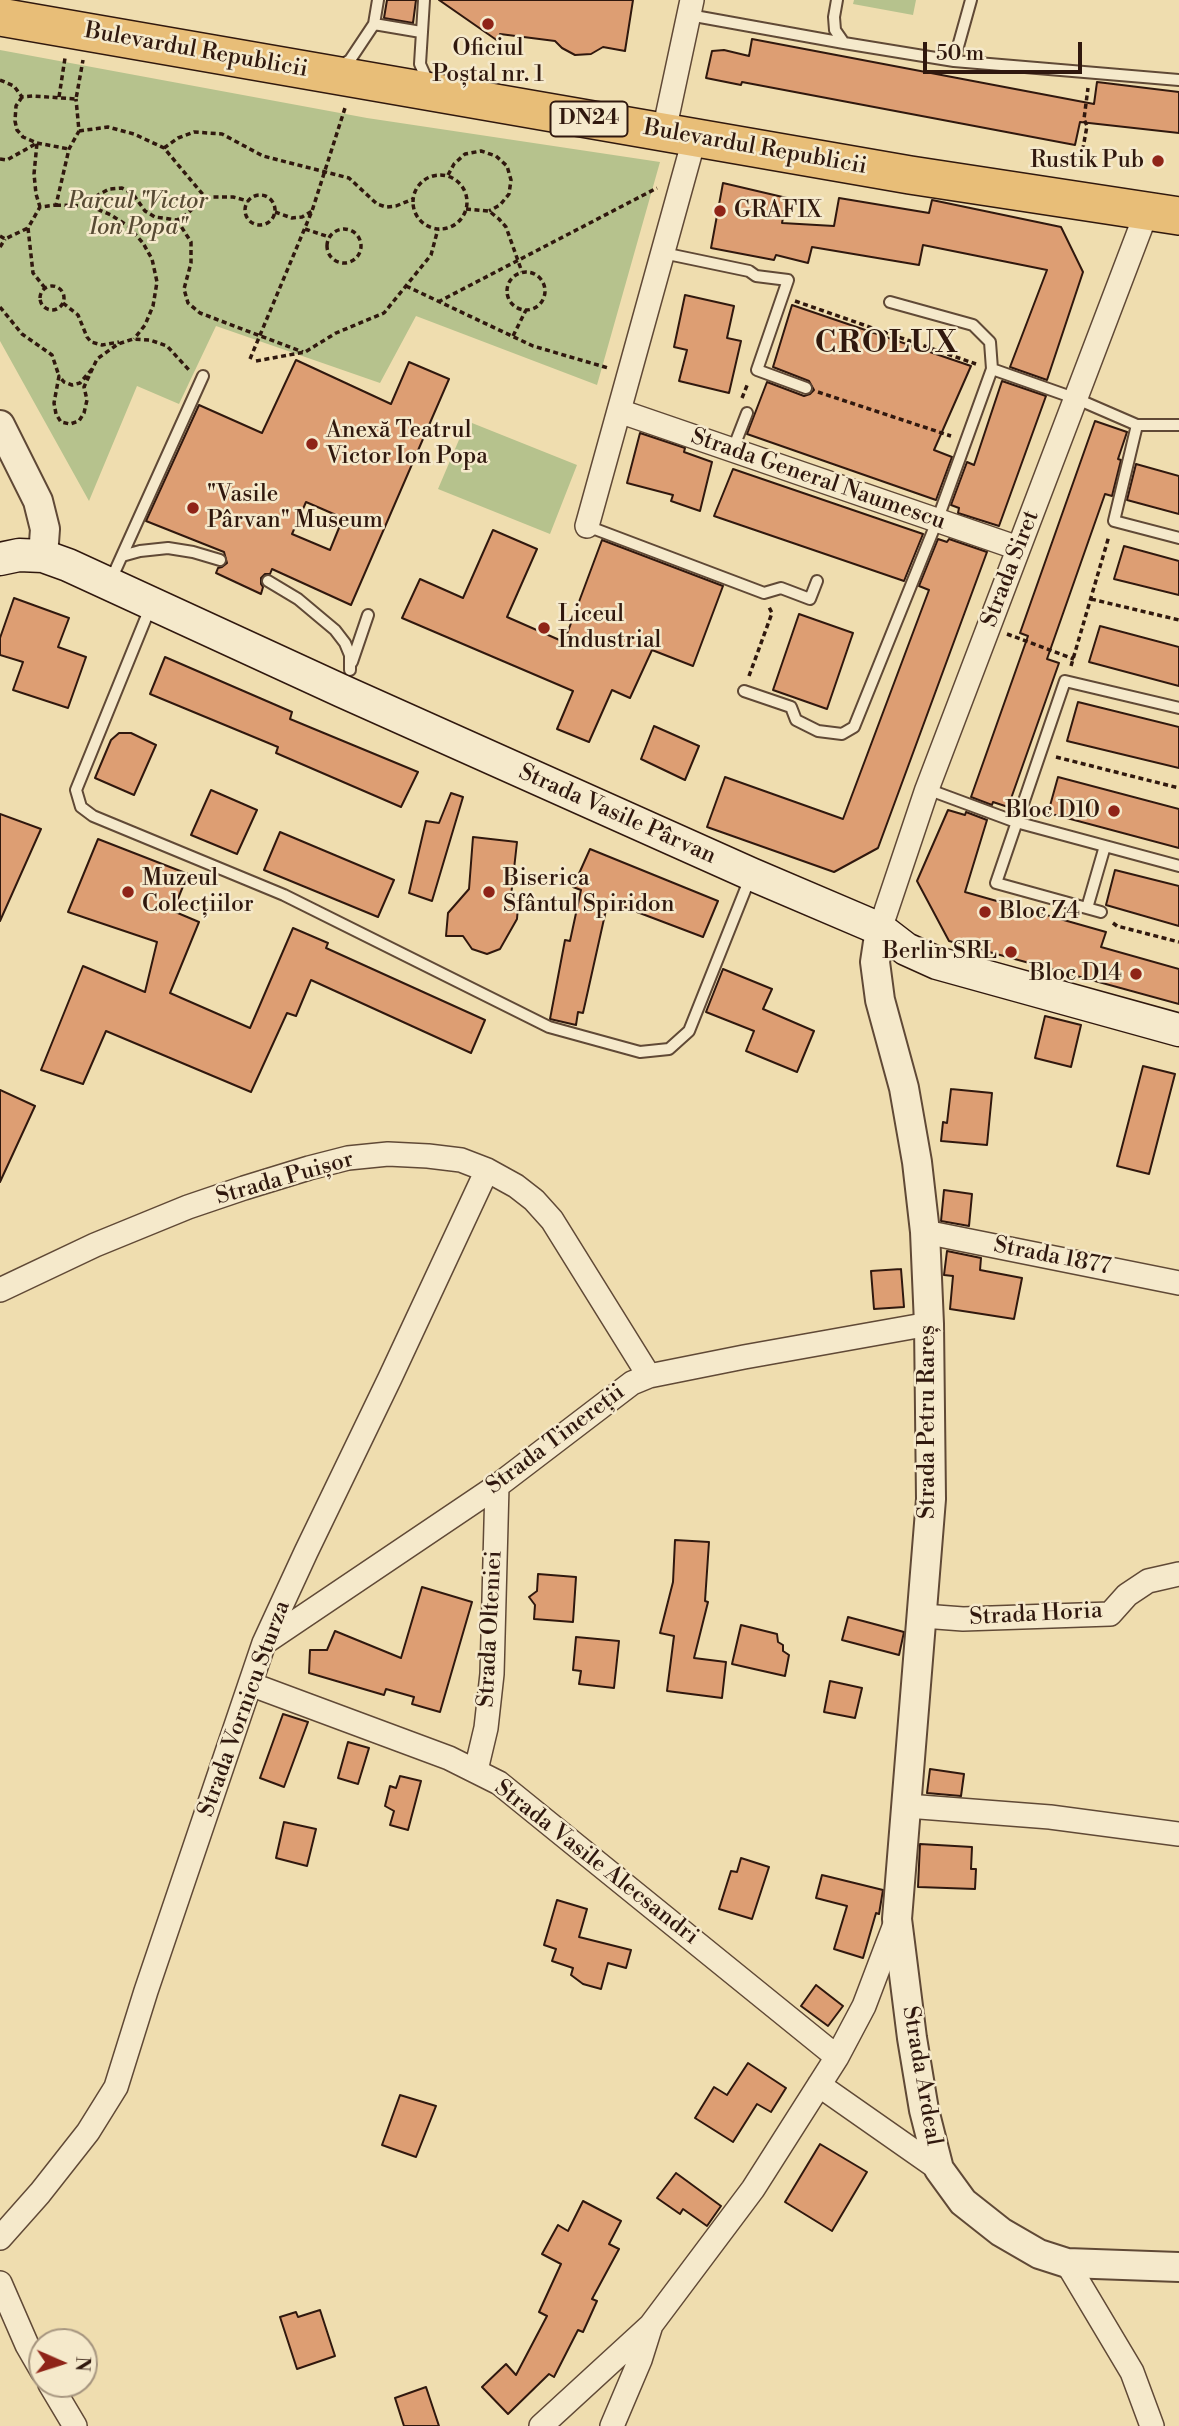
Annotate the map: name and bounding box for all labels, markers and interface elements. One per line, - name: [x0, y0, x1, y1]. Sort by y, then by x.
- marker: Oficiul Poștal nr. 1: [480, 16, 496, 32]
- street label: Bulevardul Republicii: [82, 18, 310, 84]
- scale bar: [927, 28, 1086, 72]
- place label: Oficiul Poștal nr. 1: [432, 35, 544, 89]
- text: 50 m: [936, 41, 984, 67]
- road number: DN24: [550, 102, 628, 136]
- street label: Bulevardul Republicii: [641, 115, 869, 181]
- place label: Rustik Pub: [1030, 147, 1144, 175]
- marker: Rustik Pub: [1150, 153, 1166, 169]
- park label: Parcul "Victor Ion Popa": [68, 188, 208, 242]
- place label: GRAFIX: [734, 197, 822, 225]
- marker: GRAFIX: [712, 203, 728, 219]
- district label: CROLUX: [816, 327, 958, 363]
- place label: Anexă Teatrul Victor Ion Popa: [326, 417, 488, 471]
- street label: Strada General Naumescu: [687, 423, 949, 537]
- marker: Anexă Teatrul Victor Ion Popa: [304, 436, 320, 452]
- place label: "Vasile Pârvan" Museum: [207, 481, 383, 535]
- marker: "Vasile Pârvan" Museum: [185, 500, 201, 516]
- street label: Strada Siret: [976, 507, 1046, 631]
- place label: Liceul Industrial: [558, 601, 661, 655]
- marker: Liceul Industrial: [536, 620, 552, 636]
- street label: Strada Vasile Pârvan: [514, 759, 720, 871]
- place label: Bloc D10: [1005, 797, 1100, 825]
- marker: Bloc D10: [1106, 803, 1122, 819]
- place label: Muzeul Colecțiilor: [142, 865, 254, 919]
- place label: Biserica Sfântul Spiridon: [503, 865, 674, 919]
- marker: Muzeul Colecțiilor: [120, 884, 136, 900]
- marker: Biserica Sfântul Spiridon: [481, 884, 497, 900]
- place label: Bloc Z4: [999, 898, 1080, 926]
- marker: Bloc Z4: [977, 904, 993, 920]
- place label: Berlin SRL: [882, 938, 997, 966]
- marker: Berlin SRL: [1003, 944, 1019, 960]
- place label: Bloc D14: [1029, 960, 1122, 988]
- marker: Bloc D14: [1128, 966, 1144, 982]
- street label: Strada Puișor: [213, 1146, 357, 1212]
- street label: Strada 1877: [991, 1232, 1113, 1282]
- street label: Strada Petru Rareș: [914, 1325, 942, 1519]
- street label: Strada Tinereții: [481, 1379, 631, 1501]
- street label: Strada Olteniei: [473, 1550, 509, 1708]
- street label: Strada Vornicu Sturza: [193, 1597, 297, 1821]
- street label: Strada Horia: [969, 1598, 1103, 1632]
- street label: Strada Vasile Alecsandri: [488, 1775, 704, 1951]
- street label: Strada Ardeal: [895, 2004, 947, 2148]
- north arrow: [28, 2328, 98, 2398]
- text: N: [70, 2356, 94, 2372]

